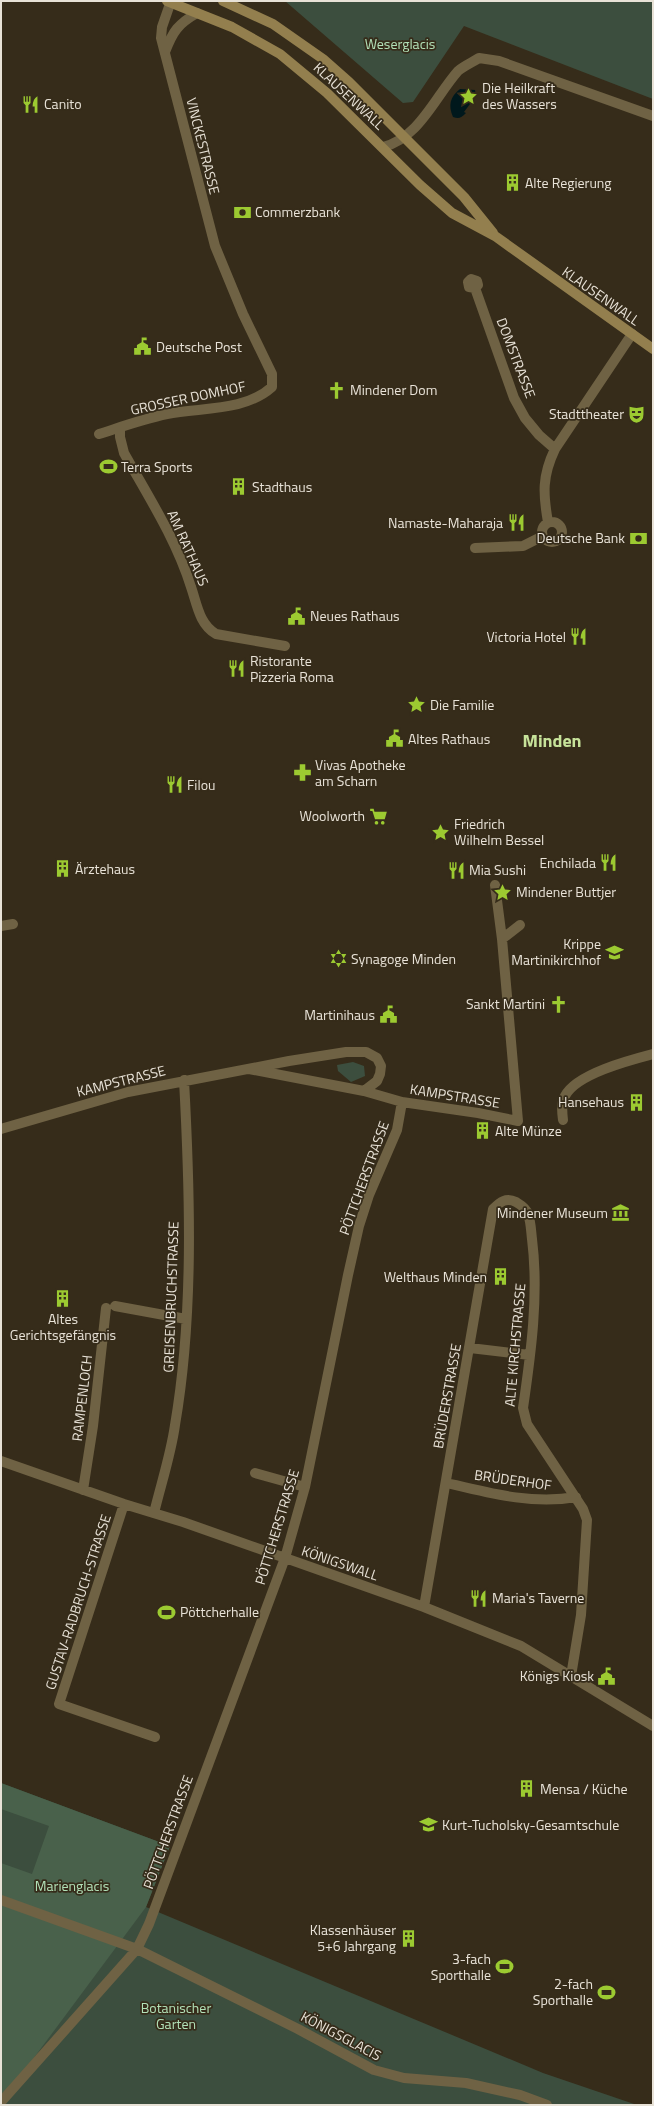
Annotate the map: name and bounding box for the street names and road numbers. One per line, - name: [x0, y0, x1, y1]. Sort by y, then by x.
- street label: KLAUSENWALL: [309, 57, 390, 134]
- street label: VINCKESTRASSE: [181, 95, 226, 197]
- street label: KLAUSENWALL: [558, 261, 645, 330]
- street label: DOMSTRASSE: [491, 315, 542, 401]
- street label: GROSSER DOMHOF: [128, 375, 247, 420]
- street label: AM RATHAUS: [162, 506, 215, 589]
- street label: KAMPSTRASSE: [74, 1059, 168, 1102]
- street label: KAMPSTRASSE: [408, 1078, 502, 1113]
- street label: PÖTTCHERSTRASSE: [333, 1118, 394, 1238]
- street label: GREISENBRUCHSTRASSE: [157, 1221, 184, 1373]
- street label: ALTE KIRCHSTRASSE: [499, 1282, 530, 1407]
- street label: BRÜDERSTRASSE: [427, 1341, 466, 1450]
- street label: RAMPENLOCH: [66, 1354, 97, 1442]
- street label: BRÜDERHOF: [473, 1464, 553, 1495]
- street label: PÖTTCHERSTRASSE: [249, 1466, 304, 1587]
- street label: GUSTAV-RADBRUCH-STRASSE: [39, 1511, 116, 1692]
- street label: KÖNIGSWALL: [299, 1540, 382, 1586]
- street label: PÖTTCHERSTRASSE: [137, 1772, 198, 1892]
- street label: KÖNIGSGLACIS: [297, 2006, 385, 2066]

